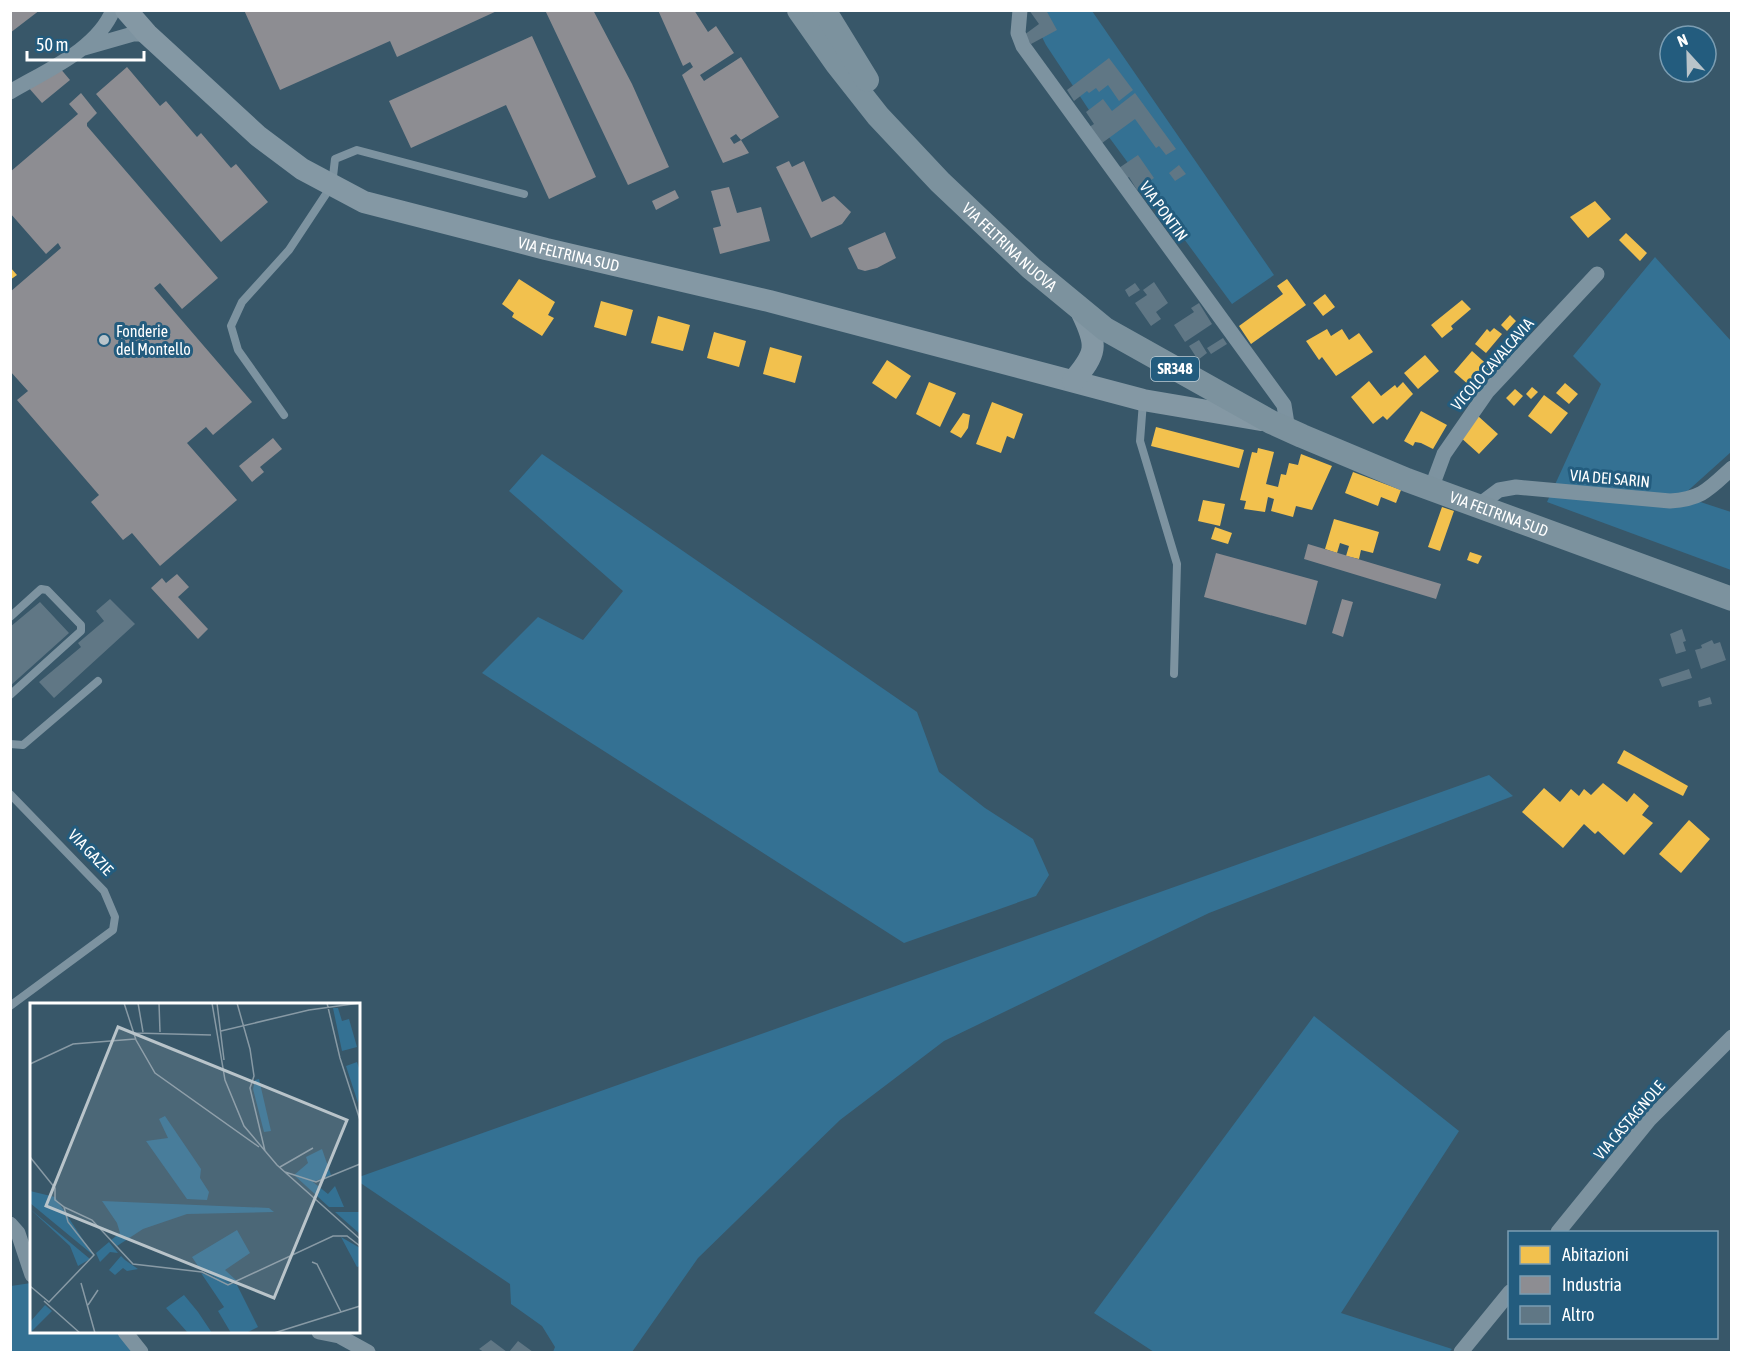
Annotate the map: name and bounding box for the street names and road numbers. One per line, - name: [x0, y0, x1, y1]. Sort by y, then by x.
- street label: VIA PONTIN: [1136, 178, 1192, 244]
- street label: VIA FELTRINA NUOVA: [959, 199, 1061, 295]
- street label: VIA FELTRINA SUD: [516, 233, 621, 275]
- street label: VICOLO CAVALCAVIA: [1447, 314, 1537, 414]
- road number: SR348: [1151, 357, 1199, 381]
- street label: VIA DEI SARIN: [1569, 466, 1651, 490]
- street label: VIA FELTRINA SUD: [1447, 487, 1551, 540]
- street label: VIA GAZIE: [65, 825, 117, 879]
- street label: VIA CASTAGNOLE: [1590, 1077, 1668, 1163]

